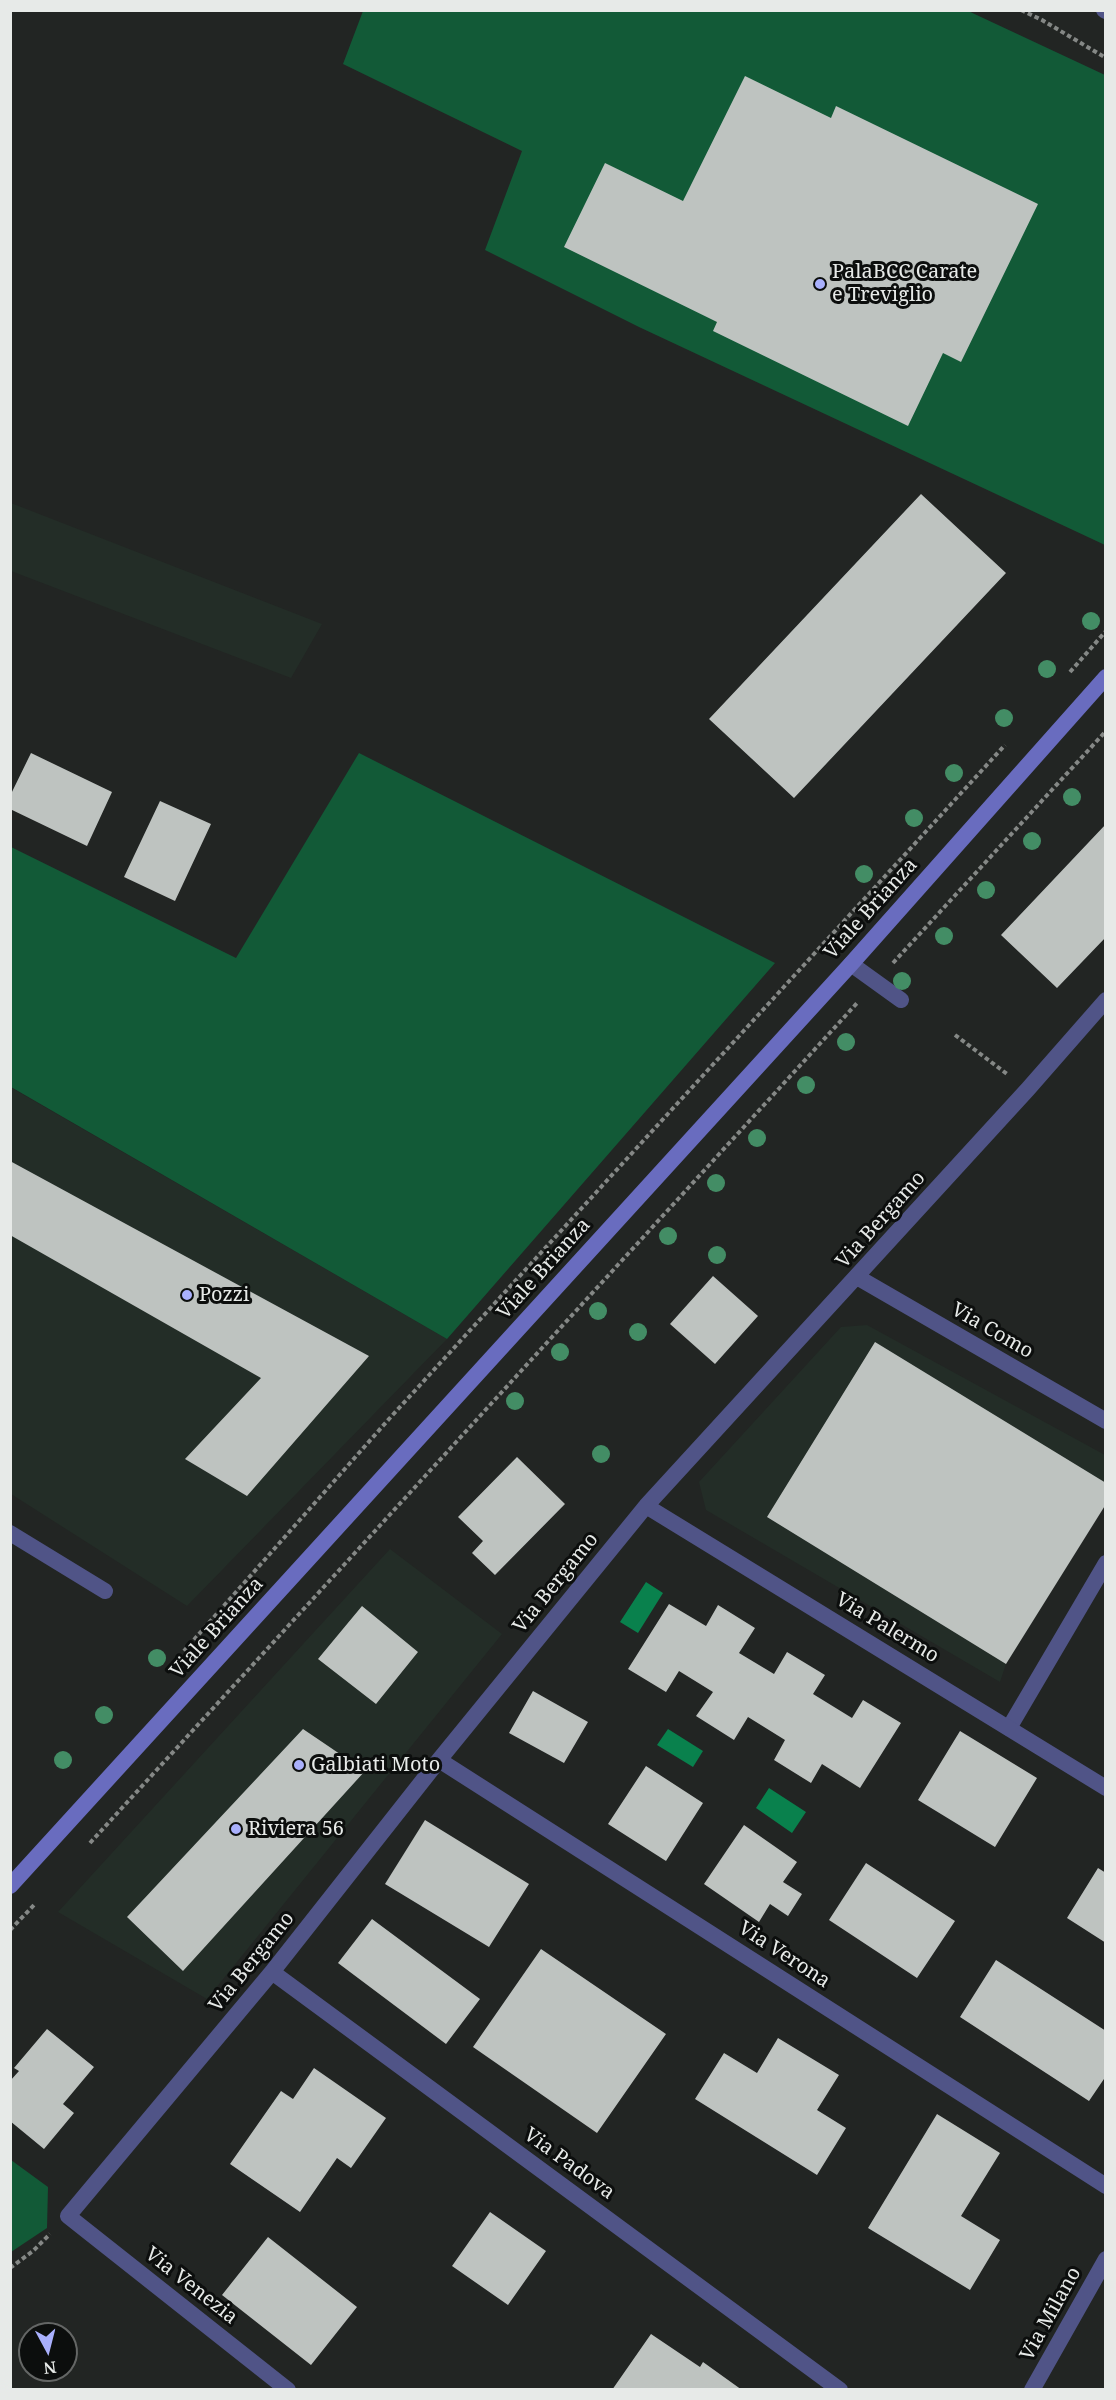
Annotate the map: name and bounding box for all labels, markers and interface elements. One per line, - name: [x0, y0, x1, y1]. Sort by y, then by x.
- place label: PalaBCC Carate e Treviglio: [832, 260, 977, 307]
- marker: PalaBCC Carate e Treviglio: [813, 277, 827, 291]
- street label: Viale Brianza: [819, 853, 923, 965]
- street label: Via Bergamo: [831, 1167, 931, 1273]
- street label: Viale Brianza: [492, 1213, 596, 1325]
- place label: Pozzi: [199, 1283, 249, 1307]
- marker: Pozzi: [180, 1288, 194, 1302]
- street label: Via Como: [947, 1298, 1037, 1364]
- street label: Via Bergamo: [508, 1528, 604, 1638]
- street label: Viale Brianza: [165, 1572, 269, 1684]
- street label: Via Palermo: [831, 1588, 943, 1668]
- place label: Galbiati Moto: [311, 1753, 440, 1777]
- marker: Galbiati Moto: [292, 1758, 306, 1772]
- place label: Riviera 56: [248, 1817, 344, 1841]
- marker: Riviera 56: [229, 1822, 243, 1836]
- street label: Via Bergamo: [204, 1907, 300, 2017]
- street label: Via Verona: [734, 1916, 834, 1994]
- street label: Via Padova: [519, 2123, 619, 2205]
- street label: Via Venezia: [140, 2242, 242, 2330]
- street label: Via Milano: [1015, 2263, 1087, 2365]
- north arrow: [18, 2322, 78, 2382]
- text: N: [42, 2356, 58, 2380]

